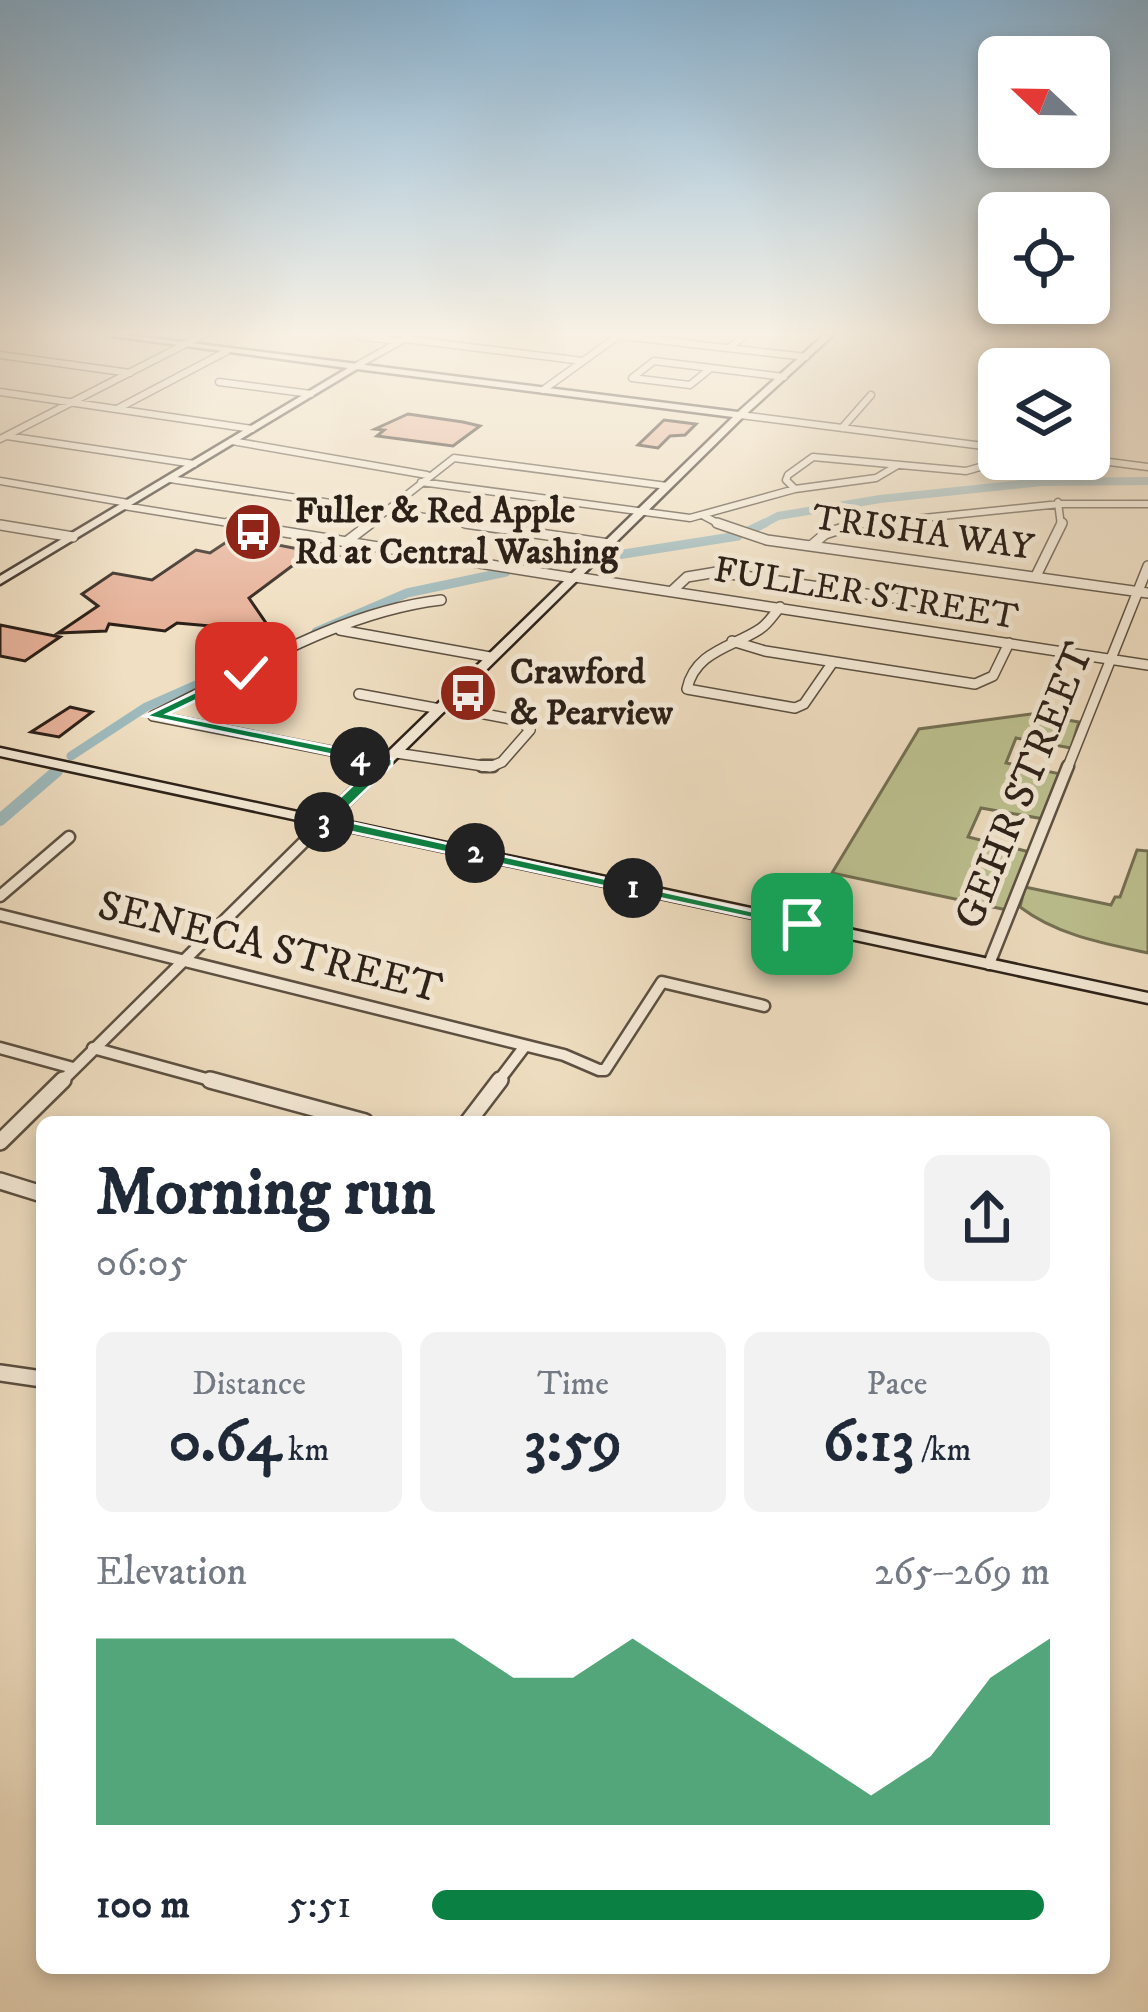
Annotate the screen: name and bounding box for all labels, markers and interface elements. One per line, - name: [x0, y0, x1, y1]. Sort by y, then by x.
- north arrow: [978, 36, 1110, 168]
- map controls: [978, 36, 1110, 480]
- button: locate: [978, 192, 1110, 324]
- button: layers: [978, 348, 1110, 480]
- place label: Fuller & Red Apple Rd at Central Washing: [295, 489, 619, 575]
- street label: TRISHA WAY: [810, 495, 1038, 571]
- bus stop icon: Fuller & Red Apple Rd at Central Washing: [222, 501, 284, 563]
- street label: FULLER STREET: [711, 548, 1021, 640]
- pin: [195, 622, 297, 724]
- street label: GEHR STREET: [944, 635, 1106, 937]
- icon: check: [213, 640, 279, 706]
- place label: Crawford & Pearview: [510, 650, 674, 736]
- bus stop icon: Crawford & Pearview: [437, 662, 499, 724]
- pin: 4: [330, 727, 390, 787]
- text: 4: [351, 736, 370, 777]
- pin: 3: [294, 792, 354, 852]
- text: 3: [318, 801, 330, 842]
- pin: 2: [445, 823, 505, 883]
- text: 2: [467, 832, 483, 873]
- pin: 1: [603, 858, 663, 918]
- text: 1: [627, 867, 639, 908]
- pin: [751, 873, 853, 975]
- street label: SENECA STREET: [93, 880, 448, 1016]
- icon: arrive: [769, 891, 835, 957]
- text: Morning run: [96, 1153, 435, 1235]
- button: share: [924, 1155, 1050, 1281]
- text: 06:05: [96, 1239, 188, 1288]
- text: Distance: [192, 1364, 306, 1405]
- text: Time: [537, 1364, 609, 1405]
- text: Pace: [866, 1364, 928, 1405]
- text: 0.64: [169, 1405, 281, 1480]
- text: 3:59: [524, 1405, 622, 1480]
- text: 6:13: [823, 1405, 914, 1480]
- text: km: [281, 1430, 329, 1471]
- text: /km: [914, 1430, 971, 1471]
- text: Elevation: [96, 1548, 247, 1597]
- text: 265–269 m: [874, 1548, 1050, 1597]
- text: 100 m: [96, 1881, 190, 1930]
- text: 5:51: [288, 1881, 351, 1930]

